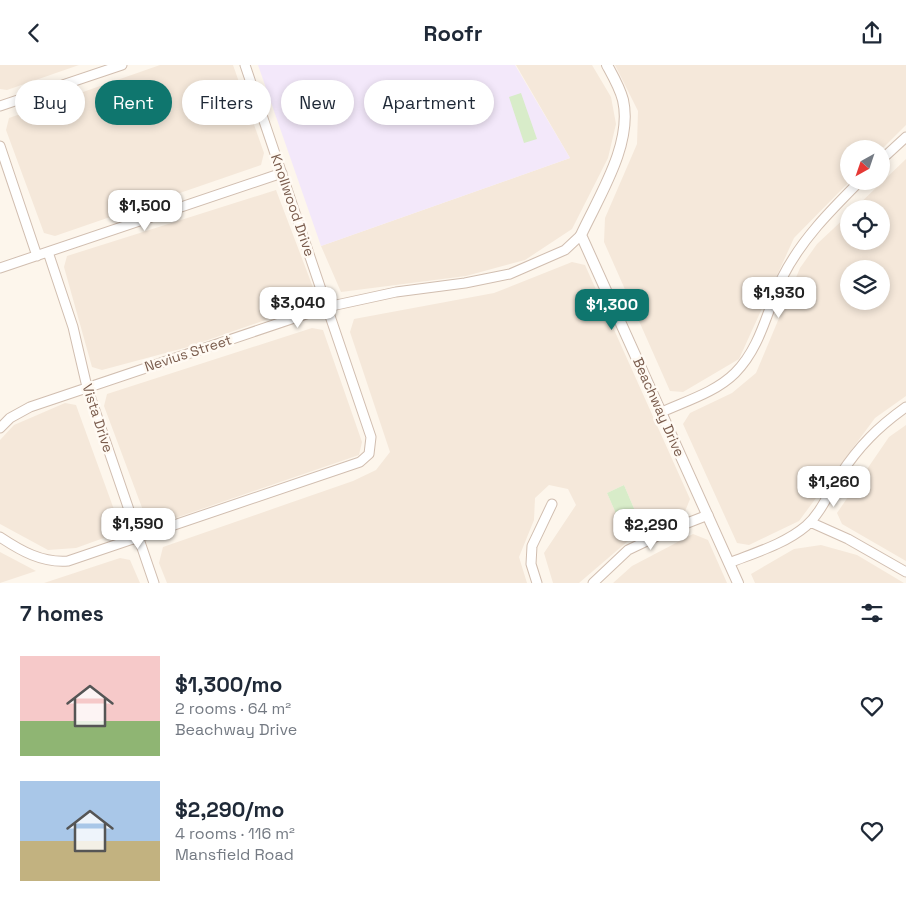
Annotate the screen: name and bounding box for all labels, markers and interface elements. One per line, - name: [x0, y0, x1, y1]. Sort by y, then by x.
- icon: back: [20, 19, 48, 47]
- text: Roofr: [424, 19, 482, 47]
- icon: share: [858, 19, 886, 47]
- chip: Buy: [15, 80, 85, 125]
- chip: Rent: [95, 80, 172, 125]
- chip: Filters: [182, 80, 271, 125]
- chip: New: [281, 80, 354, 125]
- chip: Apartment: [364, 80, 494, 125]
- north arrow: [840, 140, 890, 190]
- map controls: [840, 140, 890, 310]
- street label: Knollwood Drive: [267, 151, 319, 259]
- pin: $1,500: [104, 189, 186, 232]
- text: $1,500: [119, 195, 171, 216]
- button: locate: [840, 200, 890, 250]
- button: layers: [840, 260, 890, 310]
- pin: $1,930: [738, 277, 820, 319]
- text: $1,930: [753, 282, 805, 303]
- pin: $3,040: [257, 287, 339, 329]
- pin: $1,300: [571, 289, 653, 331]
- text: $3,040: [271, 292, 325, 313]
- text: $1,300: [586, 294, 638, 315]
- street label: Nevius Street: [142, 330, 234, 376]
- street label: Beachway Drive: [629, 354, 689, 460]
- street label: Vista Drive: [78, 382, 118, 454]
- pin: $1,260: [793, 465, 875, 508]
- text: $1,260: [808, 471, 860, 492]
- pin: $1,590: [97, 507, 179, 550]
- pin: $2,290: [610, 509, 692, 551]
- text: $1,590: [112, 513, 164, 534]
- text: $2,290: [624, 514, 678, 535]
- icon: filters: [858, 599, 886, 627]
- text: 7 homes: [20, 600, 104, 627]
- text: $1,300/mo: [175, 671, 282, 698]
- icon: home: [60, 676, 120, 736]
- icon: heart: [858, 692, 886, 720]
- text: 2 rooms · 64 m²: [175, 698, 291, 719]
- text: Beachway Drive: [175, 719, 297, 740]
- text: $2,290/mo: [175, 796, 284, 823]
- icon: home: [60, 801, 120, 861]
- icon: heart: [858, 817, 886, 845]
- text: 4 rooms · 116 m²: [175, 823, 295, 844]
- text: Mansfield Road: [175, 844, 294, 865]

